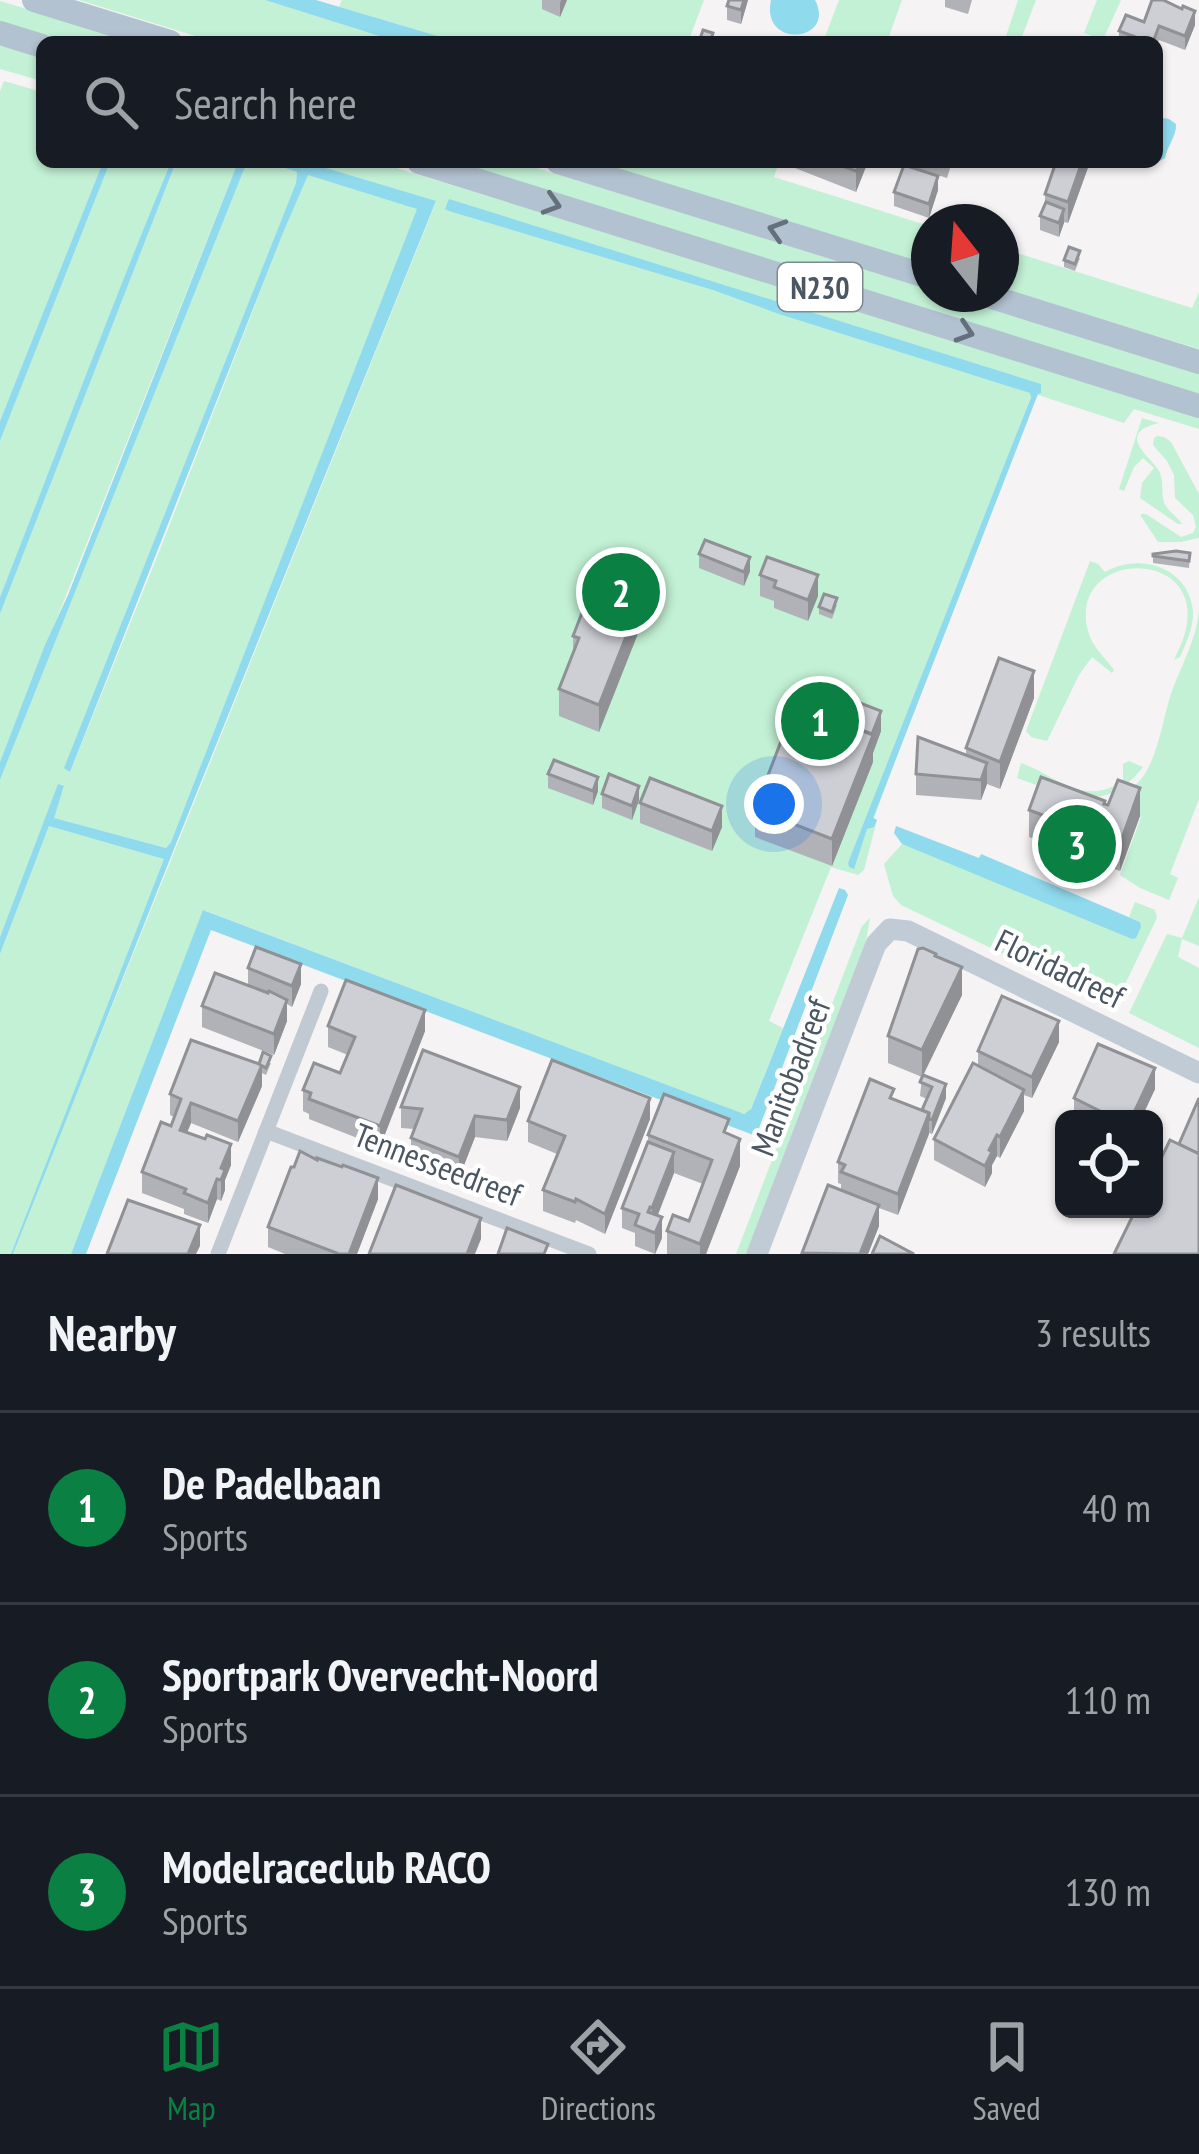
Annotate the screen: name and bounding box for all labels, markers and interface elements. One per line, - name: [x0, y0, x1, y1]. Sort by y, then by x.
- search box: [36, 36, 1163, 168]
- icon: search: [78, 69, 144, 135]
- text: Search here: [174, 73, 357, 131]
- one-way arrow: [541, 189, 562, 214]
- north arrow: [911, 204, 1019, 312]
- one-way arrow: [767, 219, 788, 244]
- road number: N230: [778, 263, 862, 311]
- one-way arrow: [954, 318, 975, 343]
- pin: 2: [582, 547, 660, 637]
- pin: 1: [781, 676, 859, 766]
- your location: [744, 774, 804, 834]
- pin: 3: [1038, 799, 1116, 889]
- street label: Floridadreef: [989, 918, 1133, 1018]
- street label: Manitobadreef: [740, 991, 840, 1162]
- map controls: [1055, 1110, 1163, 1218]
- button: locate: [1055, 1110, 1163, 1218]
- street label: Tennesseedreef: [348, 1112, 529, 1216]
- text: Nearby: [48, 1299, 176, 1365]
- text: 3 results: [1035, 1307, 1151, 1358]
- text: De Padelbaan: [162, 1453, 381, 1511]
- text: 1: [78, 1482, 96, 1533]
- text: 40 m: [1082, 1482, 1151, 1533]
- text: Sports: [162, 1511, 248, 1562]
- text: Sportpark Overvecht-Noord: [162, 1645, 599, 1703]
- text: 2: [78, 1674, 96, 1725]
- text: 110 m: [1065, 1674, 1151, 1725]
- text: Sports: [162, 1703, 248, 1754]
- text: Modelraceclub RACO: [162, 1837, 491, 1895]
- text: 3: [78, 1866, 96, 1917]
- text: 130 m: [1065, 1866, 1151, 1917]
- text: Sports: [162, 1895, 248, 1946]
- tab: Map: [158, 2014, 224, 2129]
- tab: Directions: [541, 2014, 656, 2129]
- tab: Saved: [973, 2014, 1041, 2129]

